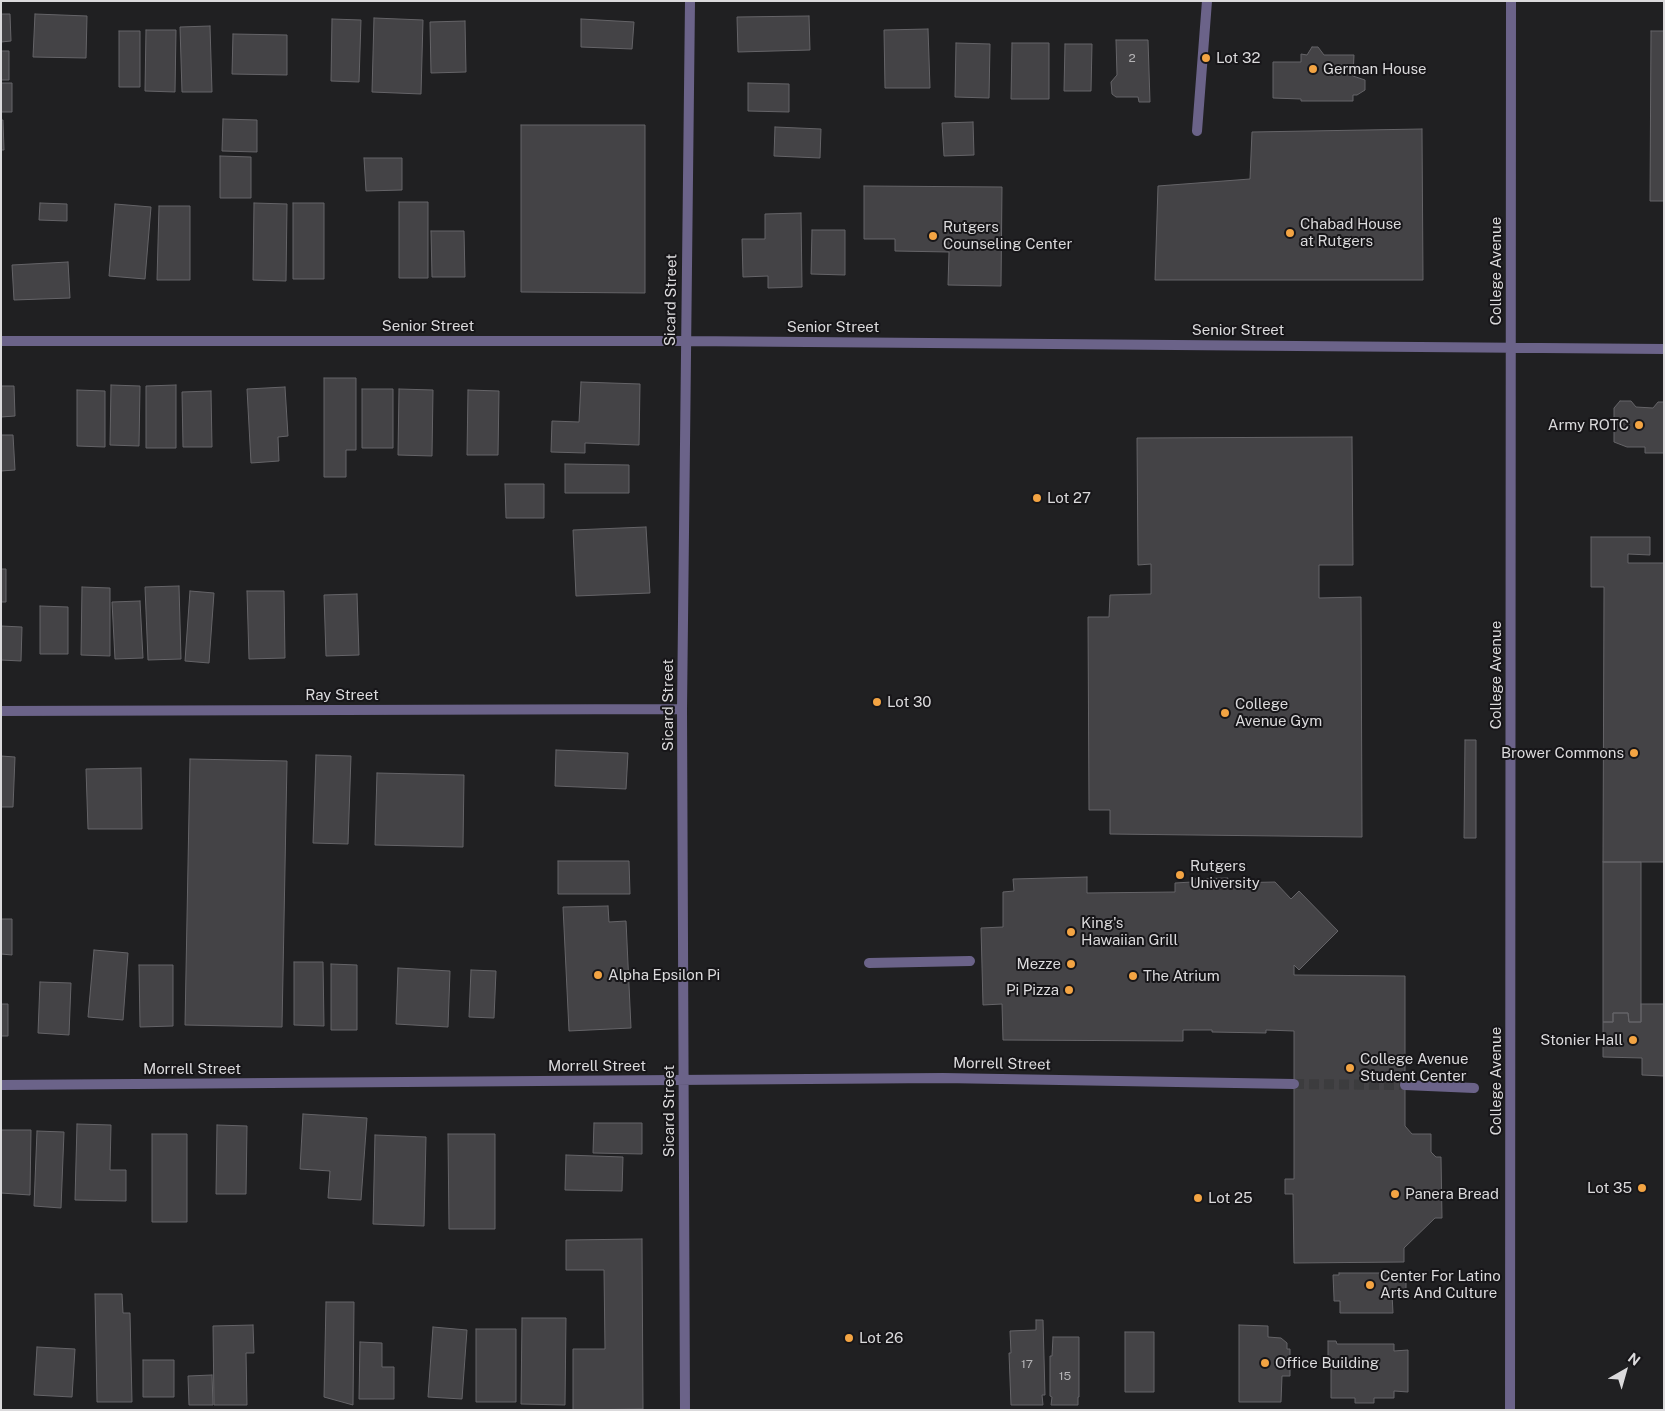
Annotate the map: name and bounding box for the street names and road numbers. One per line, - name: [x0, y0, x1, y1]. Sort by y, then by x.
- street label: College Avenue: [1487, 217, 1505, 325]
- street label: Sicard Street: [661, 254, 681, 346]
- street label: Senior Street: [382, 317, 474, 335]
- street label: Senior Street: [787, 318, 879, 336]
- street label: Senior Street: [1192, 321, 1284, 339]
- street label: College Avenue: [1487, 621, 1505, 729]
- street label: Sicard Street: [659, 659, 677, 751]
- street label: Ray Street: [305, 686, 379, 704]
- street label: College Avenue: [1487, 1027, 1505, 1135]
- street label: Morrell Street: [953, 1054, 1051, 1074]
- street label: Morrell Street: [548, 1057, 646, 1075]
- street label: Morrell Street: [143, 1060, 241, 1078]
- street label: Sicard Street: [660, 1065, 678, 1157]

